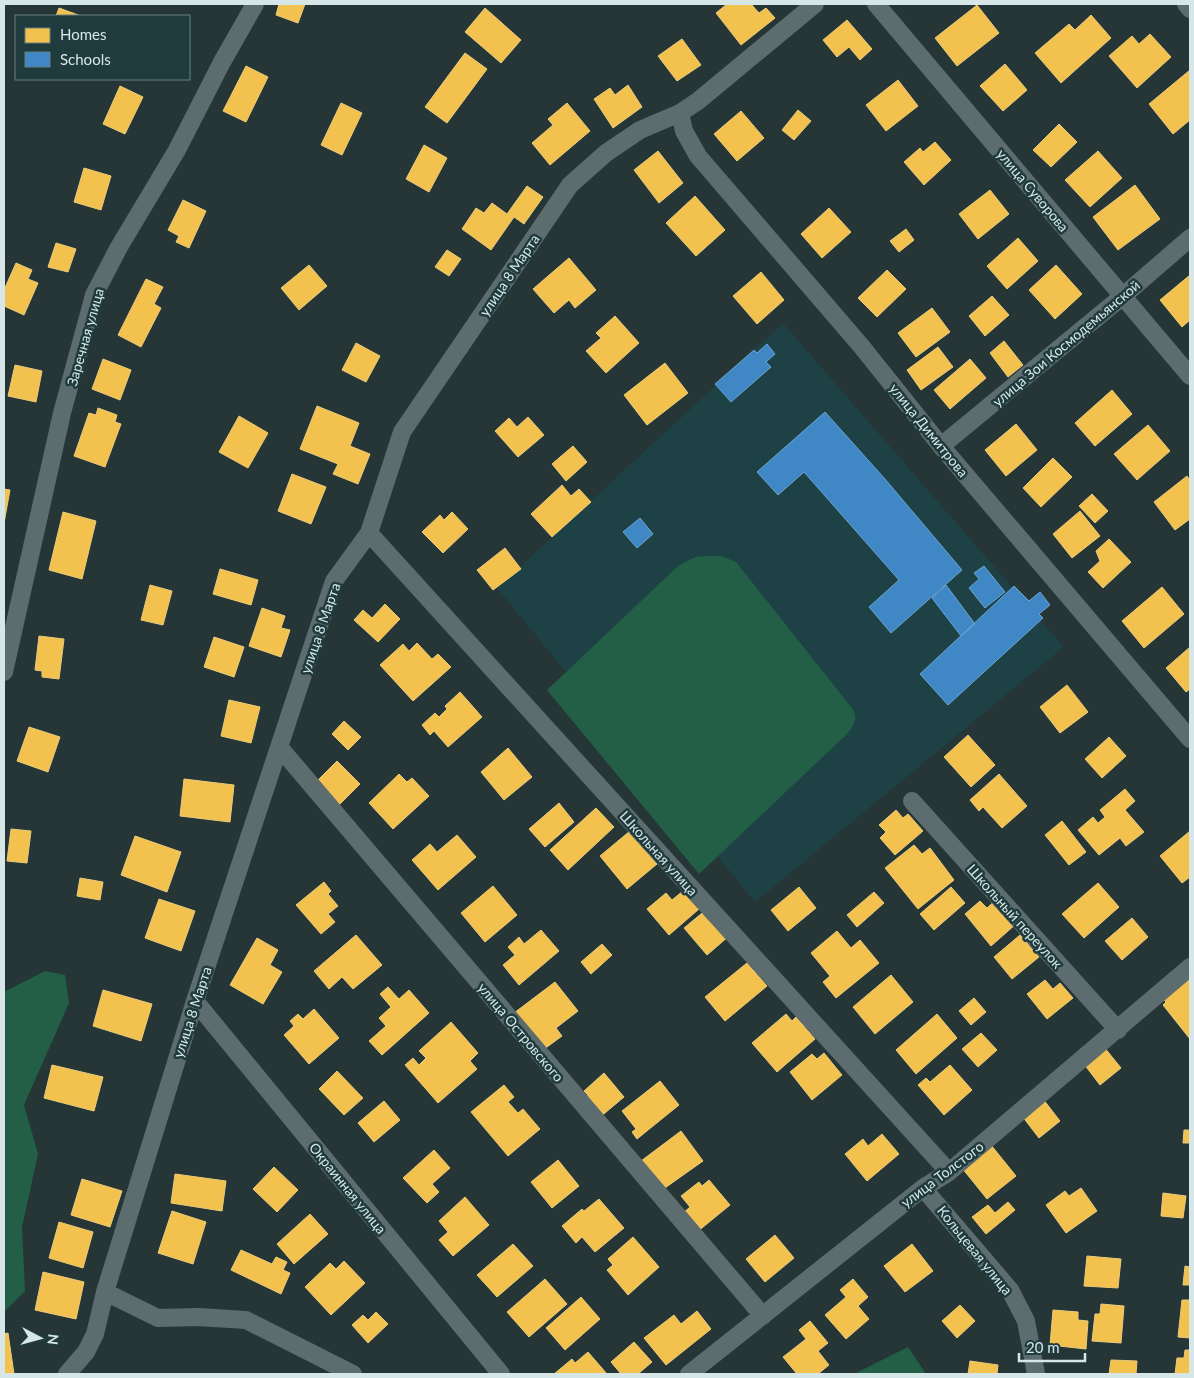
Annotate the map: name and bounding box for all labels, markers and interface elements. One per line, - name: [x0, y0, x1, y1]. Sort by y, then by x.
- legend: [15, 15, 190, 80]
- text: Homes: [60, 25, 106, 43]
- text: Schools: [60, 50, 111, 68]
- street label: улица Суворова: [993, 145, 1073, 235]
- street label: улица 8 Марта: [475, 231, 543, 319]
- street label: улица Зои Космодемьянской: [989, 276, 1143, 410]
- street label: Заречная улица: [63, 286, 107, 388]
- street label: улица Димитрова: [886, 380, 972, 480]
- street label: улица 8 Марта: [297, 580, 343, 676]
- street label: Школьная улица: [617, 807, 702, 899]
- street label: Школьный переулок: [964, 860, 1067, 972]
- street label: улица 8 Марта: [169, 964, 215, 1060]
- street label: улица Островского: [475, 979, 568, 1085]
- street label: улица Толстого: [897, 1137, 987, 1211]
- street label: Окраинная улица: [306, 1139, 390, 1237]
- street label: Кольцевая улица: [934, 1202, 1016, 1298]
- north arrow: [15, 1313, 65, 1363]
- scale bar: [1019, 1330, 1085, 1362]
- text: N: [44, 1333, 62, 1346]
- text: 20 m: [1026, 1338, 1060, 1356]

